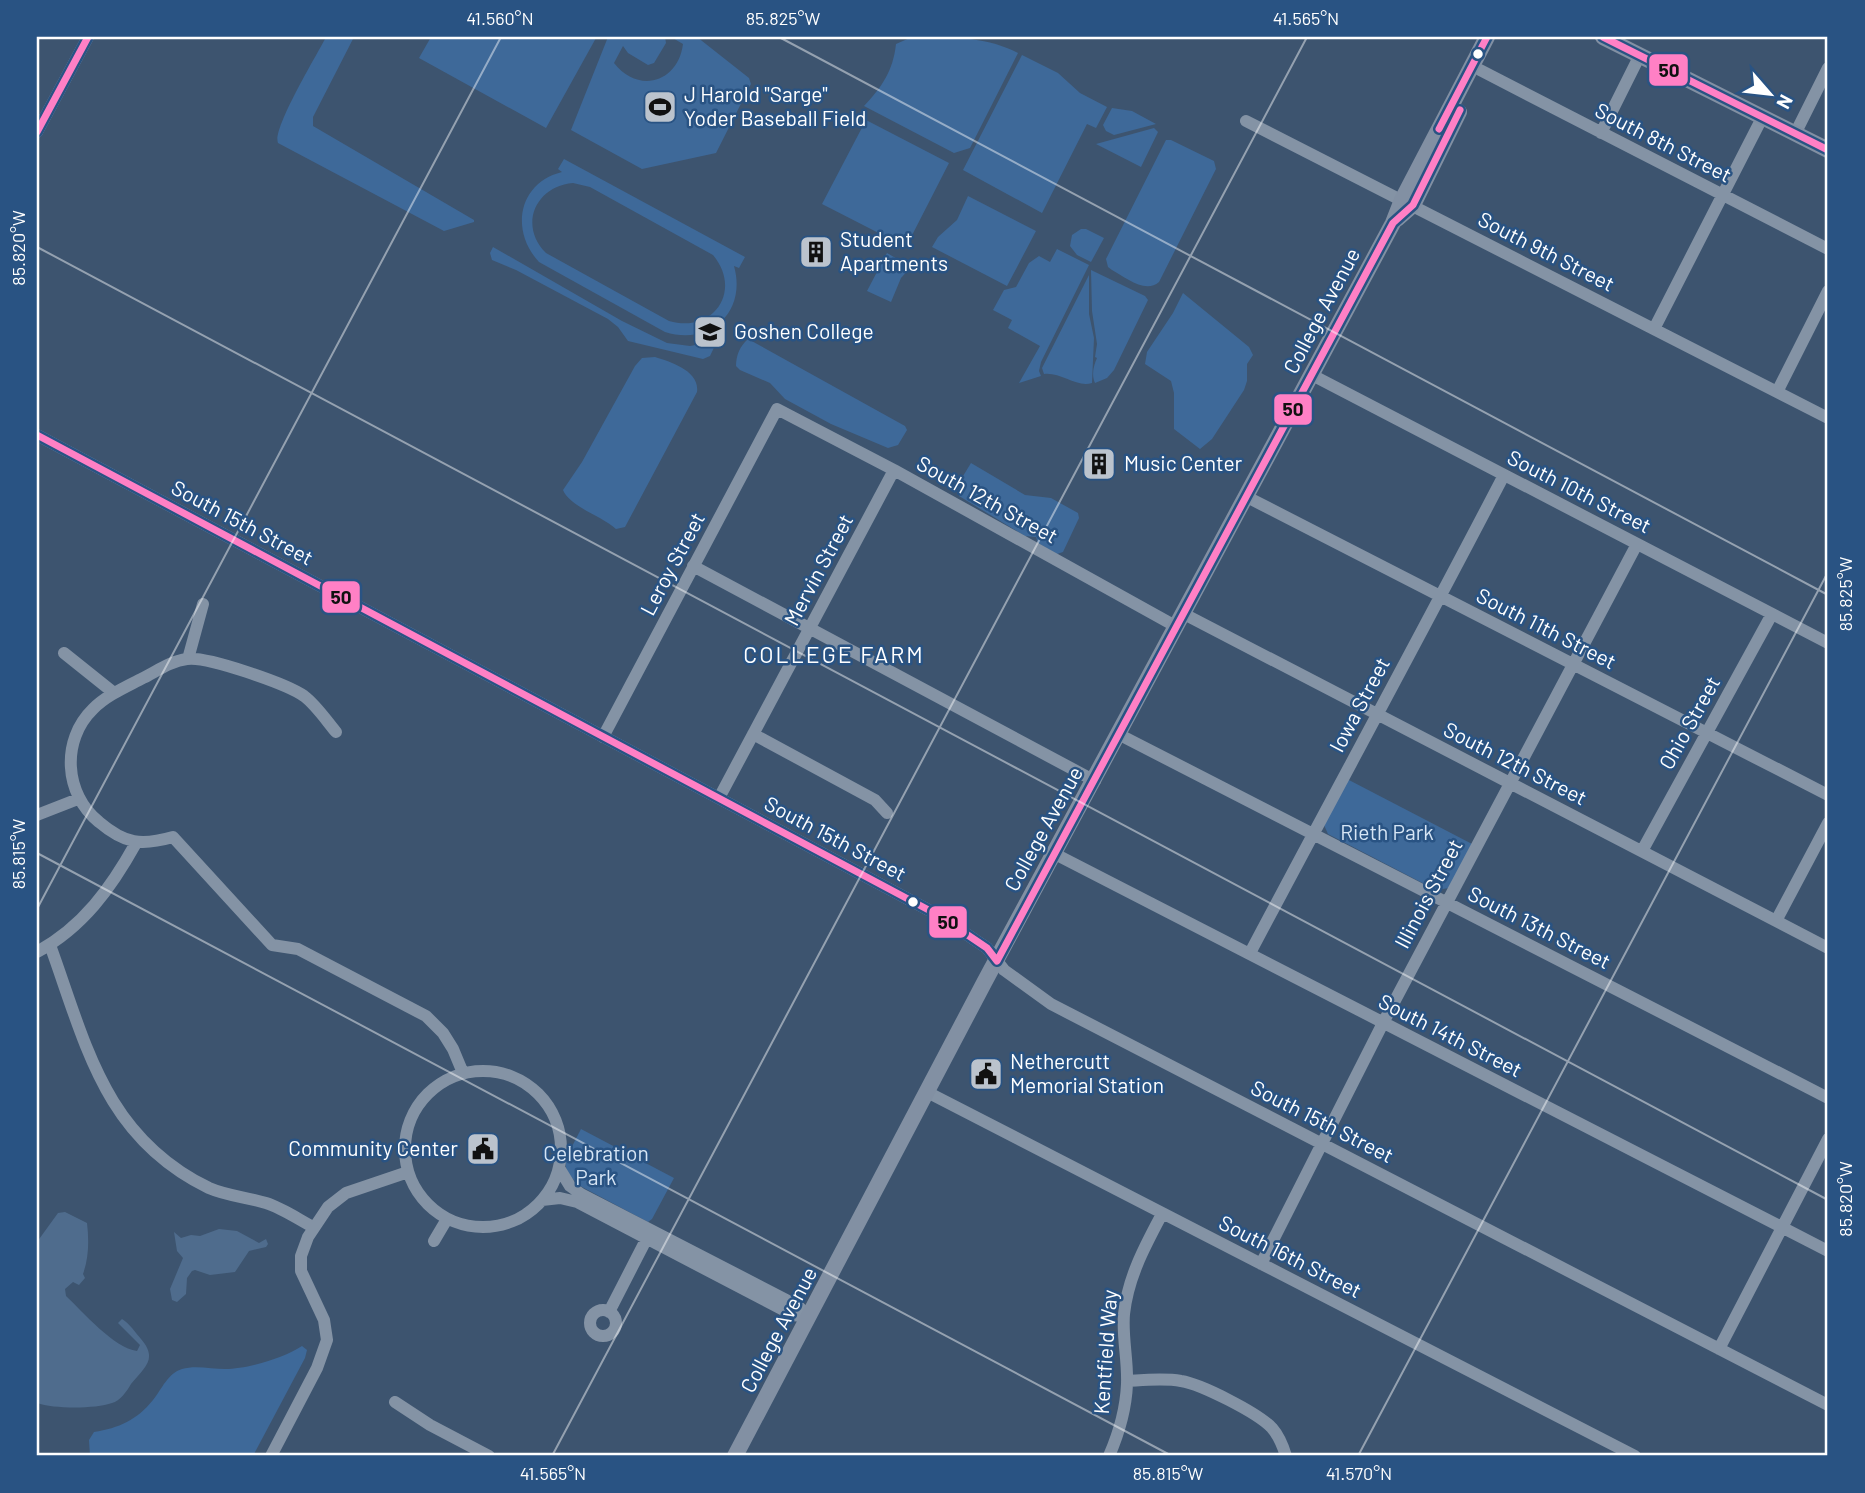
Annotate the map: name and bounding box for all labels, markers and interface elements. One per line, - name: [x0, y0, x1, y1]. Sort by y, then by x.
- text: 41.560°N: [466, 7, 534, 29]
- text: 85.825°W: [746, 7, 820, 29]
- text: 41.565°N: [1273, 7, 1339, 29]
- unlabelled marker: [1471, 47, 1485, 61]
- line badge: 50: [1648, 53, 1689, 87]
- text: 50: [1658, 58, 1680, 81]
- north arrow: [1736, 60, 1806, 130]
- place label: J Harold "Sarge" Yoder Baseball Field: [684, 81, 866, 130]
- sports icon: J Harold "Sarge" Yoder Baseball Field: [641, 88, 679, 126]
- text: N: [1772, 91, 1799, 113]
- street label: South 8th Street: [1591, 97, 1736, 187]
- street label: South 9th Street: [1474, 206, 1619, 296]
- text: 85.820°W: [7, 210, 29, 286]
- place label: Student Apartments: [840, 226, 948, 275]
- building icon: Student Apartments: [797, 233, 835, 271]
- street label: College Avenue: [1277, 243, 1364, 377]
- school or university icon: Goshen College: [691, 313, 729, 351]
- place label: Goshen College: [734, 318, 874, 343]
- line badge: 50: [1273, 393, 1313, 426]
- text: 50: [1282, 397, 1304, 420]
- street label: South 10th Street: [1504, 444, 1656, 538]
- building icon: Music Center: [1080, 445, 1118, 483]
- street label: South 12th Street: [913, 450, 1063, 548]
- place label: Music Center: [1124, 450, 1243, 475]
- street label: South 15th Street: [168, 474, 318, 570]
- street label: Leroy Street: [634, 508, 709, 619]
- street label: Mervin Street: [778, 509, 857, 629]
- text: 85.825°W: [1834, 557, 1856, 631]
- line badge: 50: [321, 580, 361, 614]
- street label: South 11th Street: [1473, 582, 1621, 674]
- text: 50: [330, 585, 352, 608]
- district label: COLLEGE FARM: [743, 640, 925, 668]
- street label: Iowa Street: [1323, 653, 1394, 756]
- street label: Ohio Street: [1653, 671, 1725, 773]
- street label: South 12th Street: [1440, 716, 1591, 809]
- street label: College Avenue: [998, 762, 1087, 895]
- street label: South 15th Street: [761, 790, 911, 886]
- text: 85.815°W: [7, 818, 29, 889]
- park label: Rieth Park: [1340, 819, 1434, 844]
- street label: Illinois Street: [1388, 834, 1467, 952]
- street label: South 13th Street: [1464, 880, 1615, 973]
- unlabelled marker: [906, 895, 920, 909]
- line badge: 50: [928, 905, 968, 939]
- text: 50: [937, 910, 959, 933]
- street label: South 14th Street: [1375, 988, 1527, 1082]
- place label: Nethercutt Memorial Station: [1010, 1048, 1164, 1097]
- public building icon: Nethercutt Memorial Station: [967, 1055, 1005, 1093]
- street label: South 15th Street: [1247, 1074, 1398, 1167]
- public building icon: Community Center: [464, 1130, 502, 1168]
- place label: Community Center: [288, 1135, 458, 1160]
- park label: Celebration Park: [543, 1140, 649, 1189]
- text: 85.820°W: [1834, 1161, 1856, 1237]
- street label: South 16th Street: [1215, 1209, 1366, 1302]
- street label: College Avenue: [734, 1262, 821, 1396]
- street label: Kentfield Way: [1088, 1288, 1121, 1415]
- text: 41.565°N: [520, 1462, 586, 1484]
- text: 85.815°W: [1133, 1462, 1204, 1484]
- text: 41.570°N: [1326, 1462, 1392, 1484]

